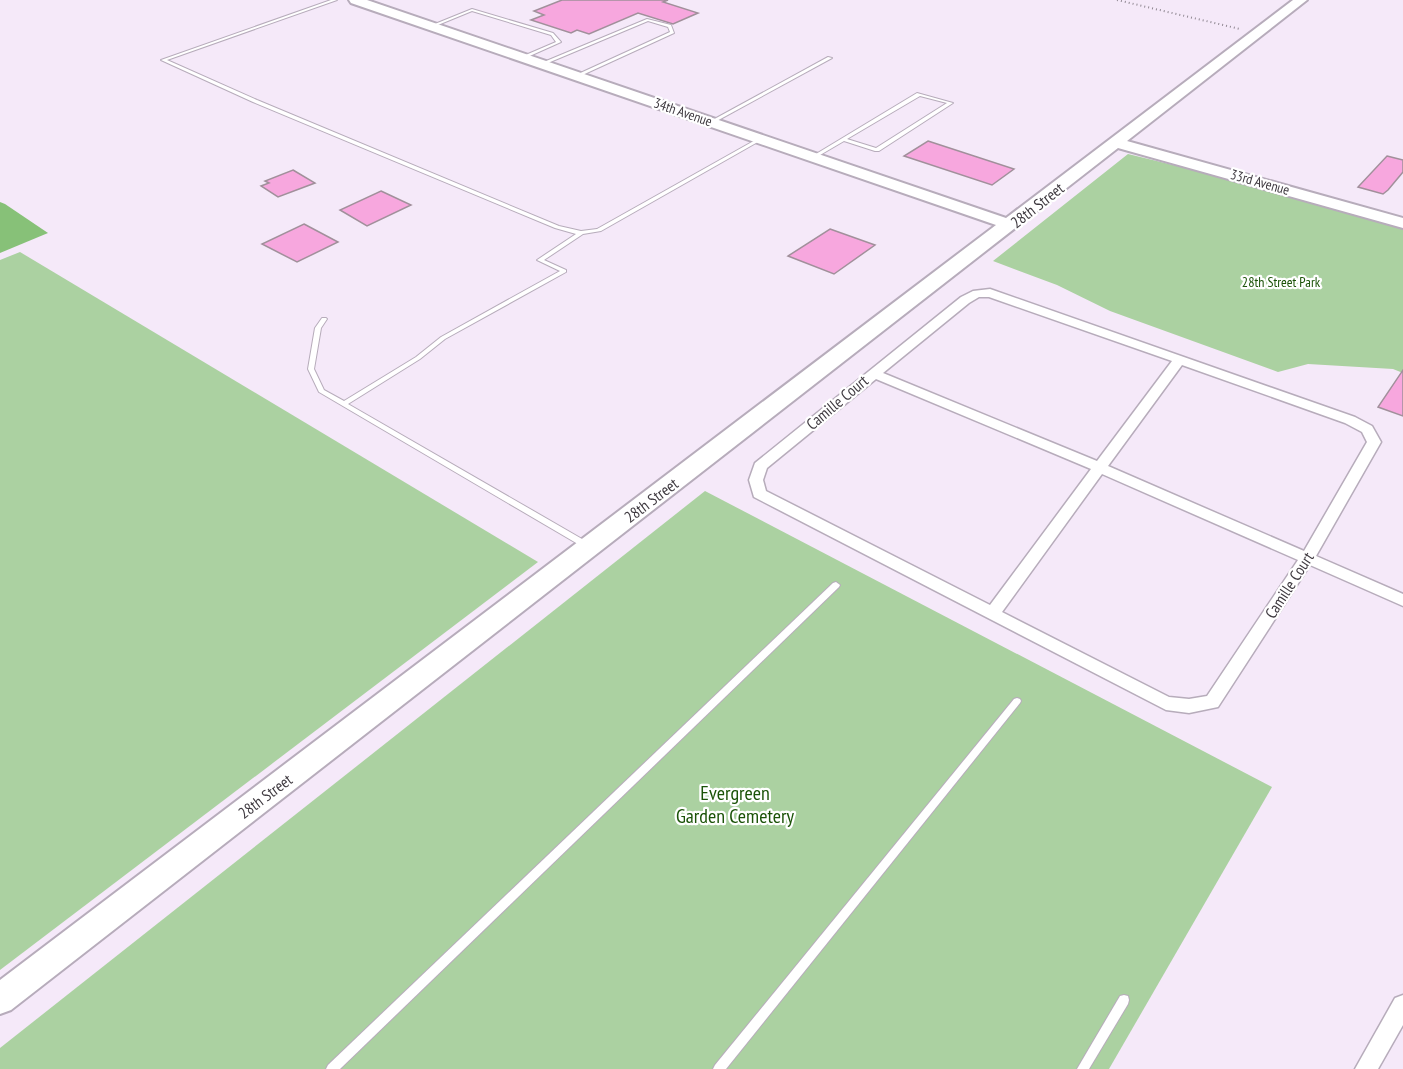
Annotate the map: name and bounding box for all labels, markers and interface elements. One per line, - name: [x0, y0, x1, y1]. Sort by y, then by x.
- street label: 34th Avenue: [651, 94, 715, 130]
- street label: 33rd Avenue: [1228, 165, 1292, 199]
- street label: 28th Street: [1006, 178, 1068, 232]
- park label: 28th Street Park: [1242, 273, 1321, 291]
- street label: Camille Court: [802, 370, 873, 434]
- street label: 28th Street: [620, 473, 682, 527]
- street label: Camille Court: [1260, 548, 1318, 622]
- street label: 28th Street: [234, 769, 296, 823]
- park label: Evergreen Garden Cemetery: [676, 780, 794, 829]

